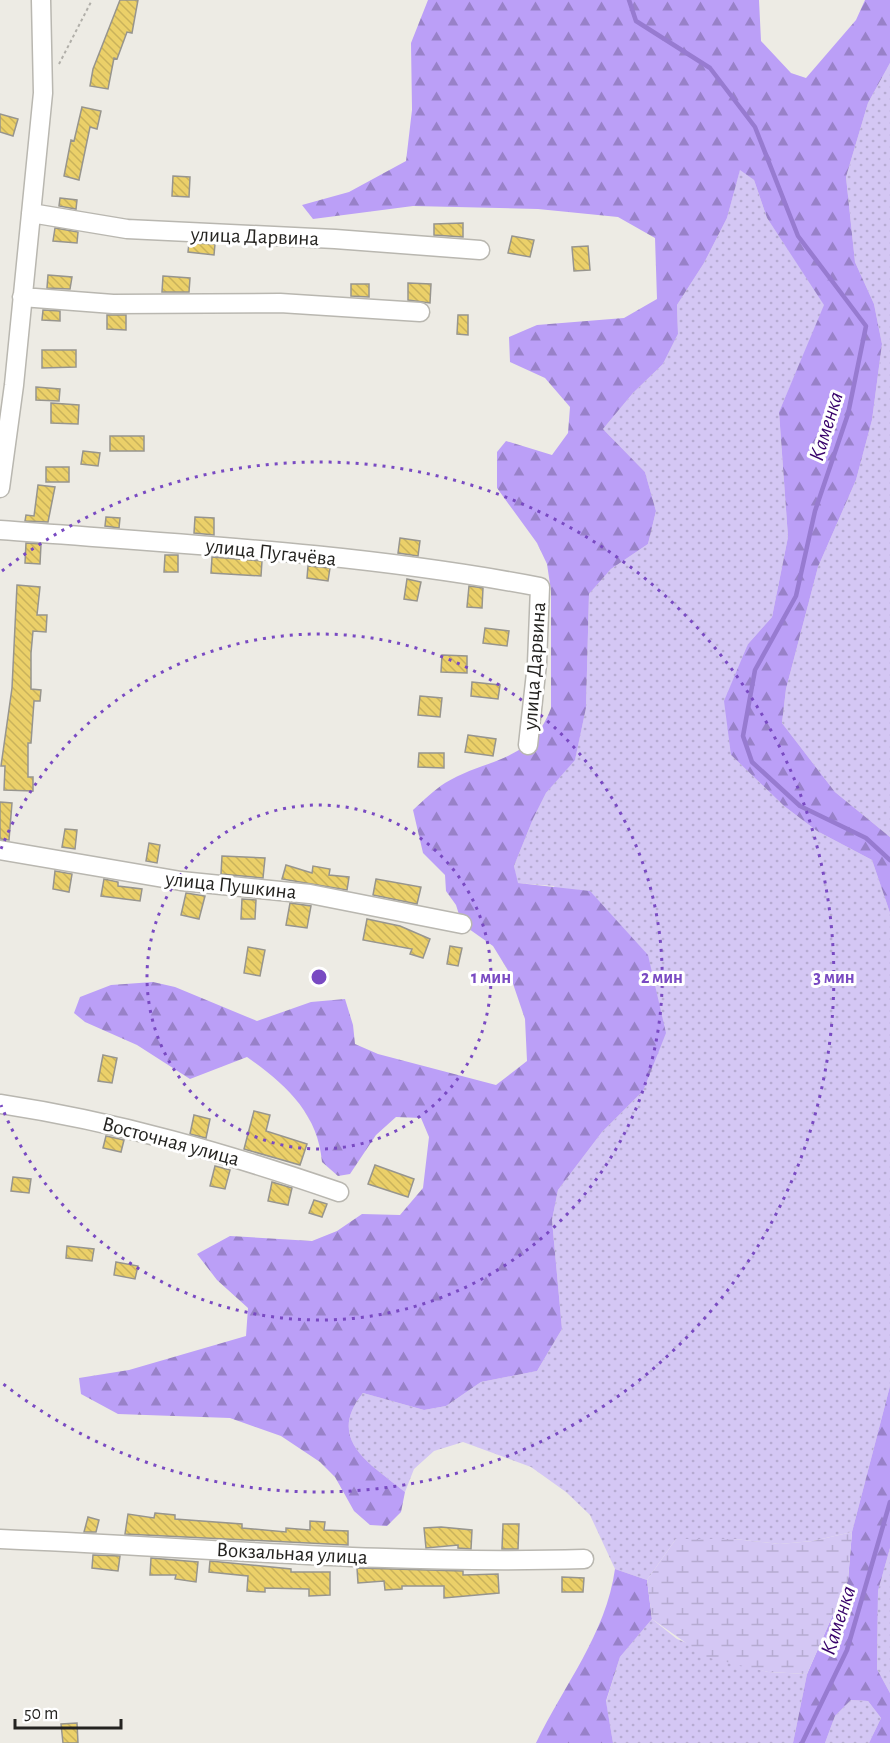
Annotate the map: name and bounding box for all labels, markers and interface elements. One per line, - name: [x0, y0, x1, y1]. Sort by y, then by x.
- street label: улица Дарвина: [189, 224, 320, 249]
- water label: Каменка: [805, 389, 847, 463]
- street label: улица Пугачёва: [204, 535, 338, 570]
- street label: улица Дарвина: [519, 601, 549, 732]
- street label: улица Пушкина: [163, 868, 298, 903]
- centre of rings: [309, 967, 329, 987]
- text: 1 мин: [471, 969, 511, 987]
- text: 2 мин: [641, 969, 683, 987]
- text: 3 мин: [813, 969, 855, 987]
- street label: Восточная улица: [100, 1113, 242, 1170]
- street label: Вокзальная улица: [216, 1539, 369, 1568]
- water label: Каменка: [817, 1583, 859, 1657]
- scale bar: [15, 1692, 122, 1730]
- text: 50 m: [24, 1705, 58, 1723]

